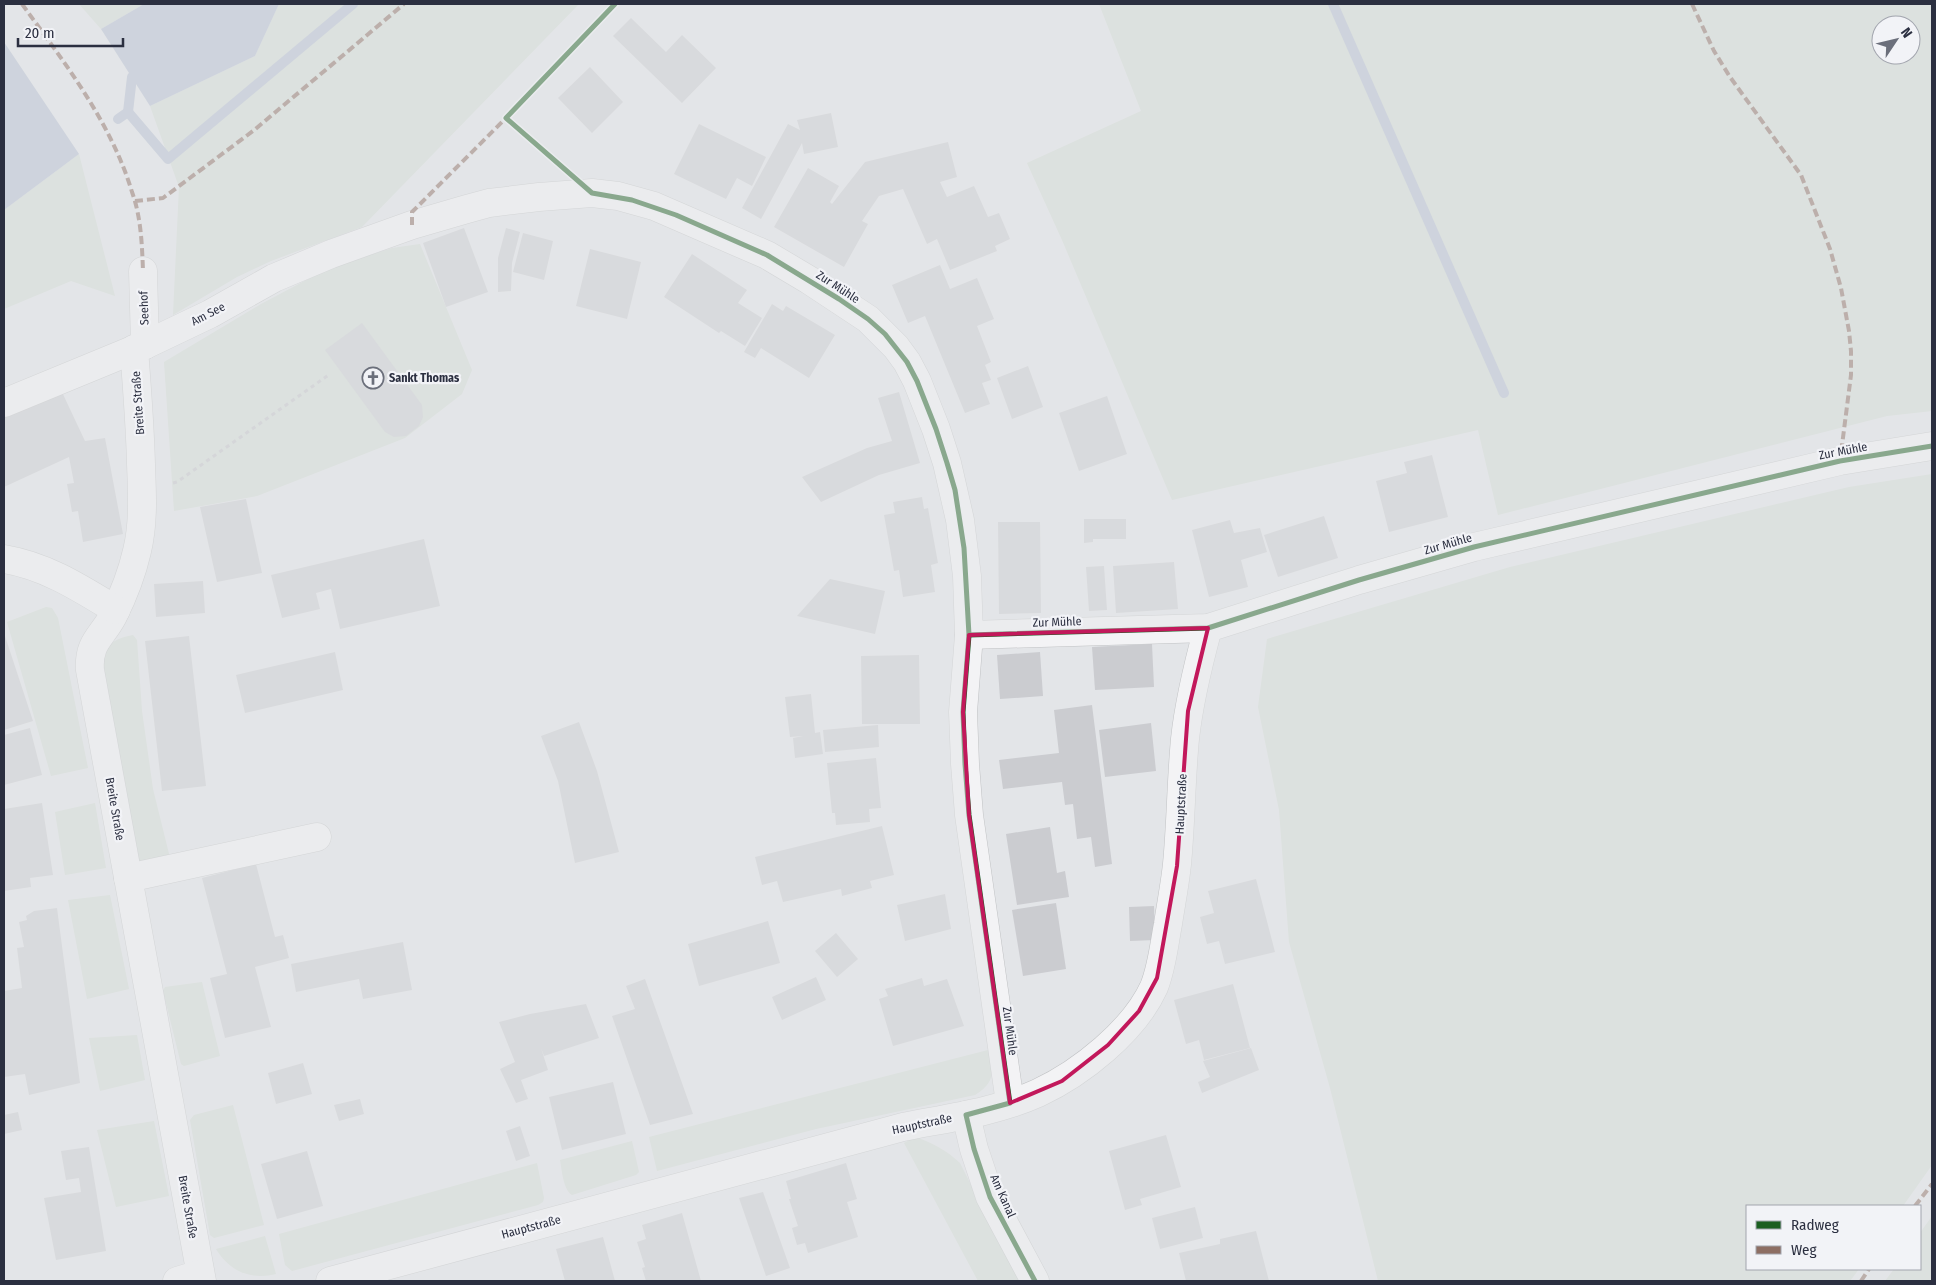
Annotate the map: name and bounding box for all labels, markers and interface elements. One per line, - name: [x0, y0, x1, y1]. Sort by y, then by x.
- scale bar: [18, 15, 122, 47]
- north arrow: [1871, 15, 1921, 65]
- text: 20 m: [25, 24, 55, 42]
- text: N: [1897, 25, 1916, 41]
- street label: Zur Mühle: [814, 268, 862, 306]
- street label: Seehof: [136, 289, 152, 325]
- street label: Am See: [189, 300, 227, 328]
- church icon: Sankt Thomas: [361, 366, 385, 390]
- street label: Breite Straße: [129, 371, 147, 435]
- place label: Sankt Thomas: [389, 371, 460, 385]
- street label: Zur Mühle: [1818, 439, 1868, 463]
- street label: Zur Mühle: [1423, 531, 1473, 557]
- street label: Zur Mühle: [1032, 614, 1082, 630]
- street label: Hauptstraße: [1172, 773, 1190, 835]
- street label: Breite Straße: [103, 776, 127, 842]
- street label: Zur Mühle: [1000, 1006, 1020, 1056]
- street label: Hauptstraße: [891, 1111, 953, 1137]
- street label: Am Kanal: [987, 1172, 1019, 1220]
- street label: Breite Straße: [176, 1174, 200, 1240]
- legend: [1746, 1205, 1921, 1270]
- street label: Hauptstraße: [500, 1212, 562, 1242]
- text: Radweg: [1791, 1216, 1839, 1234]
- text: Weg: [1791, 1241, 1817, 1259]

